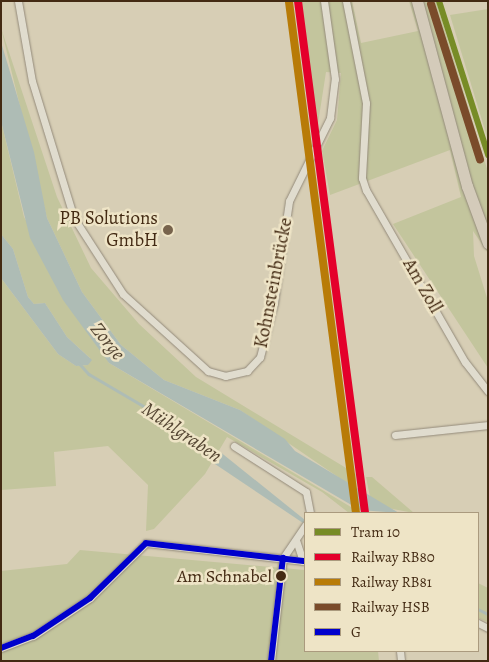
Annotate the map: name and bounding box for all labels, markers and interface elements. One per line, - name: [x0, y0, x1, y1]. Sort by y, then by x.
- place label: PB Solutions GmbH: [59, 208, 158, 252]
- street label: Kohnsteinbrücke: [250, 216, 298, 350]
- marker: PB Solutions GmbH: [162, 224, 174, 236]
- street label: Am Zoll: [397, 255, 447, 317]
- water label: Zorge: [86, 317, 130, 365]
- water label: Mühlgraben: [137, 396, 227, 468]
- legend: [304, 512, 479, 652]
- text: Tram 10: [351, 522, 400, 542]
- text: Railway RB80: [351, 547, 435, 567]
- place label: Am Schnabel: [177, 565, 272, 587]
- marker: Am Schnabel: [276, 571, 286, 581]
- text: Railway RB81: [351, 572, 432, 592]
- text: Railway HSB: [351, 597, 430, 617]
- text: G: [351, 622, 361, 642]

